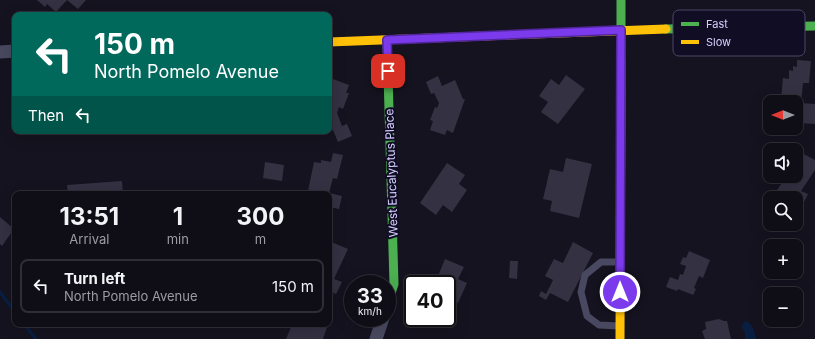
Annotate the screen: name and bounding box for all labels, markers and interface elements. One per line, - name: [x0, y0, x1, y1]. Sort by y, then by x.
- legend: [673, 10, 805, 56]
- text: Fast: [706, 17, 728, 31]
- text: 150 m: [94, 27, 175, 61]
- icon: left: [28, 28, 80, 80]
- text: Slow: [706, 35, 731, 49]
- pin: [371, 54, 405, 88]
- icon: arrive: [377, 60, 399, 82]
- text: North Pomelo Avenue: [94, 61, 279, 82]
- north arrow: [763, 95, 803, 135]
- map controls: [763, 95, 803, 327]
- icon: left: [72, 104, 94, 126]
- text: Then: [28, 106, 64, 125]
- street label: West Eucalyptus Place: [381, 108, 401, 238]
- button: sound: [763, 143, 803, 183]
- button: search: [763, 191, 803, 231]
- text: 13:51: [60, 202, 119, 231]
- text: 1: [173, 202, 183, 231]
- text: 300: [237, 202, 284, 231]
- text: Arrival: [69, 231, 109, 247]
- text: min: [167, 231, 189, 247]
- text: m: [255, 231, 266, 247]
- button: +: [763, 239, 803, 279]
- text: Turn left: [64, 269, 125, 288]
- position arrow: [599, 271, 641, 313]
- icon: left: [30, 275, 52, 297]
- speed limit sign: 40: [404, 275, 456, 327]
- text: 150 m: [272, 277, 314, 296]
- text: 33: [357, 284, 383, 308]
- button: −: [763, 287, 803, 327]
- text: North Pomelo Avenue: [64, 288, 198, 304]
- text: km/h: [358, 305, 382, 317]

